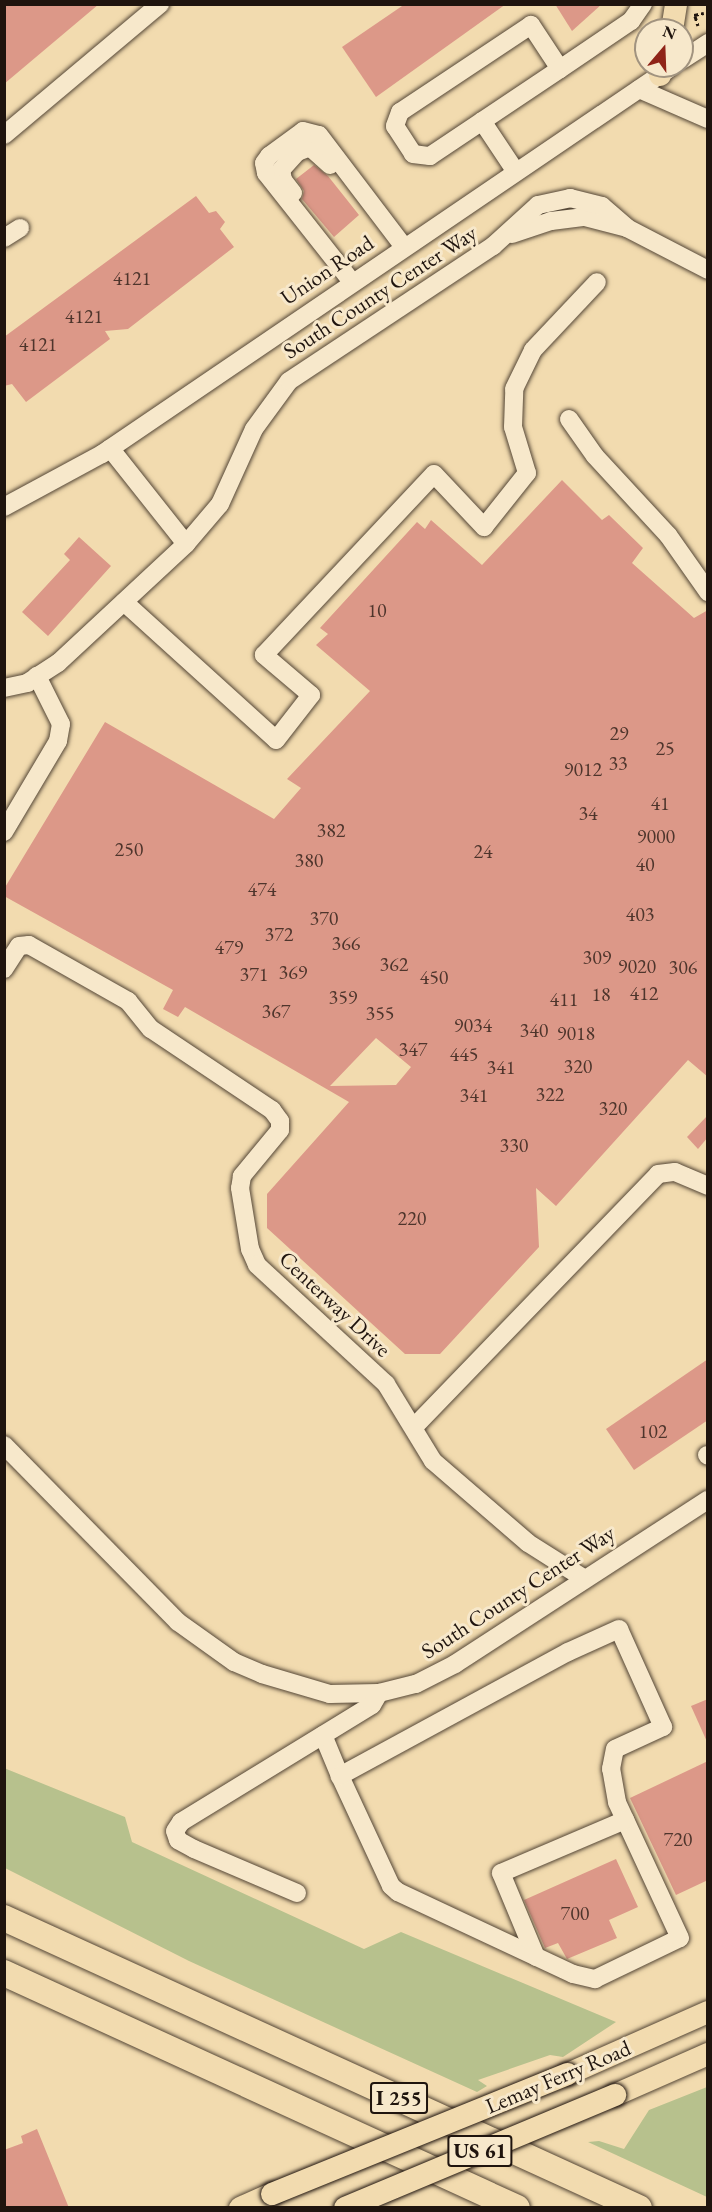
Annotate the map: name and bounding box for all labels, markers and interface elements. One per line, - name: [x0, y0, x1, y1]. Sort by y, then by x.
- north arrow: [634, 18, 694, 78]
- text: N: [660, 20, 679, 44]
- street label: South County Center Way: [278, 220, 482, 364]
- street label: Union Road: [276, 229, 378, 311]
- house number: 4121: [113, 266, 151, 290]
- house number: 4121: [65, 304, 103, 328]
- house number: 4121: [19, 332, 57, 356]
- house number: 10: [367, 598, 387, 622]
- house number: 29: [609, 721, 629, 745]
- house number: 25: [655, 736, 675, 760]
- house number: 33: [608, 751, 628, 775]
- house number: 9012: [564, 757, 602, 781]
- house number: 41: [650, 791, 670, 815]
- house number: 34: [578, 801, 598, 825]
- house number: 382: [317, 818, 345, 842]
- house number: 9000: [637, 824, 675, 848]
- house number: 250: [115, 837, 143, 861]
- house number: 24: [473, 839, 493, 863]
- house number: 380: [295, 848, 323, 872]
- house number: 40: [635, 852, 655, 876]
- house number: 474: [248, 877, 276, 901]
- house number: 403: [626, 902, 654, 926]
- house number: 370: [310, 906, 338, 930]
- house number: 372: [265, 922, 293, 946]
- house number: 366: [332, 931, 360, 955]
- house number: 479: [215, 935, 243, 959]
- house number: 309: [583, 945, 611, 969]
- house number: 362: [380, 952, 408, 976]
- house number: 9020: [618, 954, 656, 978]
- house number: 306: [669, 955, 697, 979]
- house number: 369: [279, 960, 307, 984]
- house number: 371: [240, 962, 268, 986]
- house number: 450: [420, 965, 448, 989]
- house number: 412: [630, 981, 658, 1005]
- house number: 18: [591, 982, 611, 1006]
- house number: 359: [329, 985, 357, 1009]
- house number: 411: [550, 987, 578, 1011]
- house number: 367: [262, 999, 290, 1023]
- house number: 355: [366, 1001, 394, 1025]
- house number: 9034: [454, 1013, 492, 1037]
- house number: 340: [520, 1018, 548, 1042]
- house number: 9018: [557, 1021, 595, 1045]
- house number: 347: [399, 1037, 427, 1061]
- house number: 445: [450, 1042, 478, 1066]
- house number: 320: [564, 1054, 592, 1078]
- house number: 341: [487, 1055, 515, 1079]
- house number: 322: [536, 1082, 564, 1106]
- house number: 341: [460, 1083, 488, 1107]
- house number: 320: [599, 1096, 627, 1120]
- house number: 330: [500, 1133, 528, 1157]
- house number: 220: [398, 1206, 426, 1230]
- street label: Centerway Drive: [274, 1246, 396, 1362]
- house number: 102: [639, 1419, 667, 1443]
- street label: South County Center Way: [416, 1520, 620, 1664]
- house number: 720: [664, 1827, 692, 1851]
- house number: 700: [561, 1901, 589, 1925]
- street label: Lemay Ferry Road: [481, 2035, 635, 2119]
- road number: I 255: [369, 2080, 429, 2116]
- road number: US 61: [447, 2133, 513, 2169]

